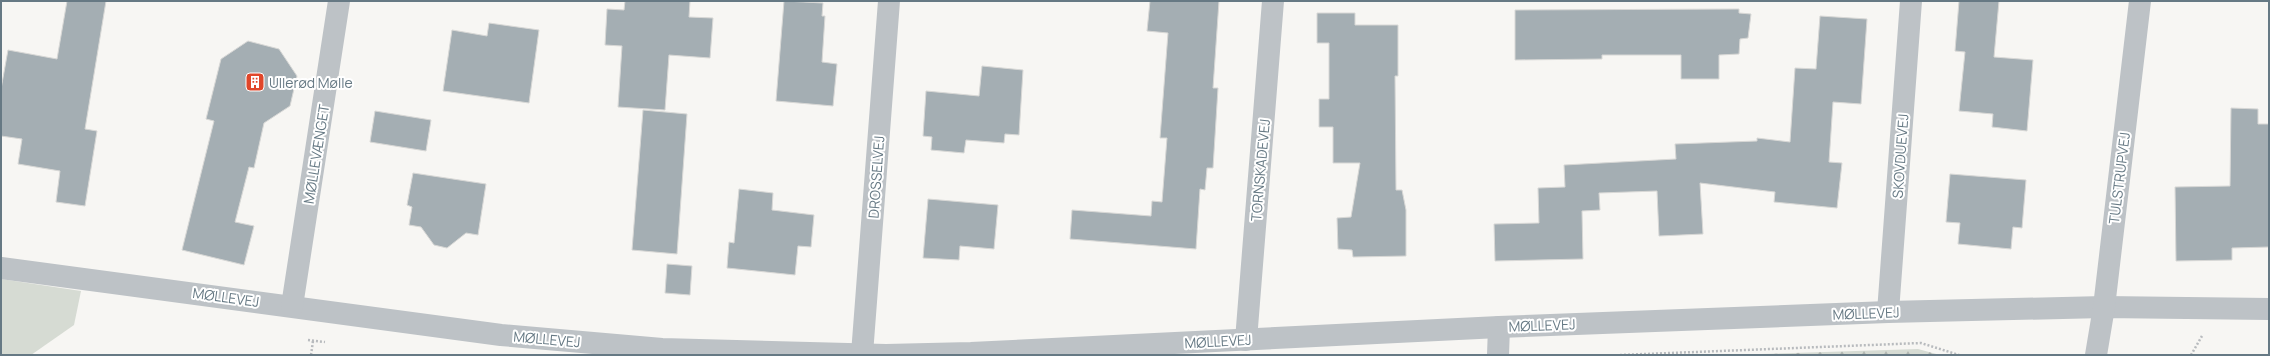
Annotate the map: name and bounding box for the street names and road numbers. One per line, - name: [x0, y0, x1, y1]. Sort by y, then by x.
- street label: MØLLEVÆNGET: [299, 102, 333, 205]
- street label: SKOVDUEVEJ: [1888, 113, 1912, 199]
- street label: TORNSKADEVEJ: [1246, 118, 1274, 222]
- street label: TULSTRUPVEJ: [2104, 131, 2134, 225]
- street label: DROSSELVEJ: [864, 135, 888, 219]
- street label: MØLLEVEJ: [191, 283, 261, 311]
- street label: MØLLEVEJ: [1832, 302, 1900, 324]
- street label: MØLLEVEJ: [1508, 314, 1576, 336]
- street label: MØLLEVEJ: [513, 327, 581, 351]
- street label: MØLLEVEJ: [1184, 330, 1252, 352]

